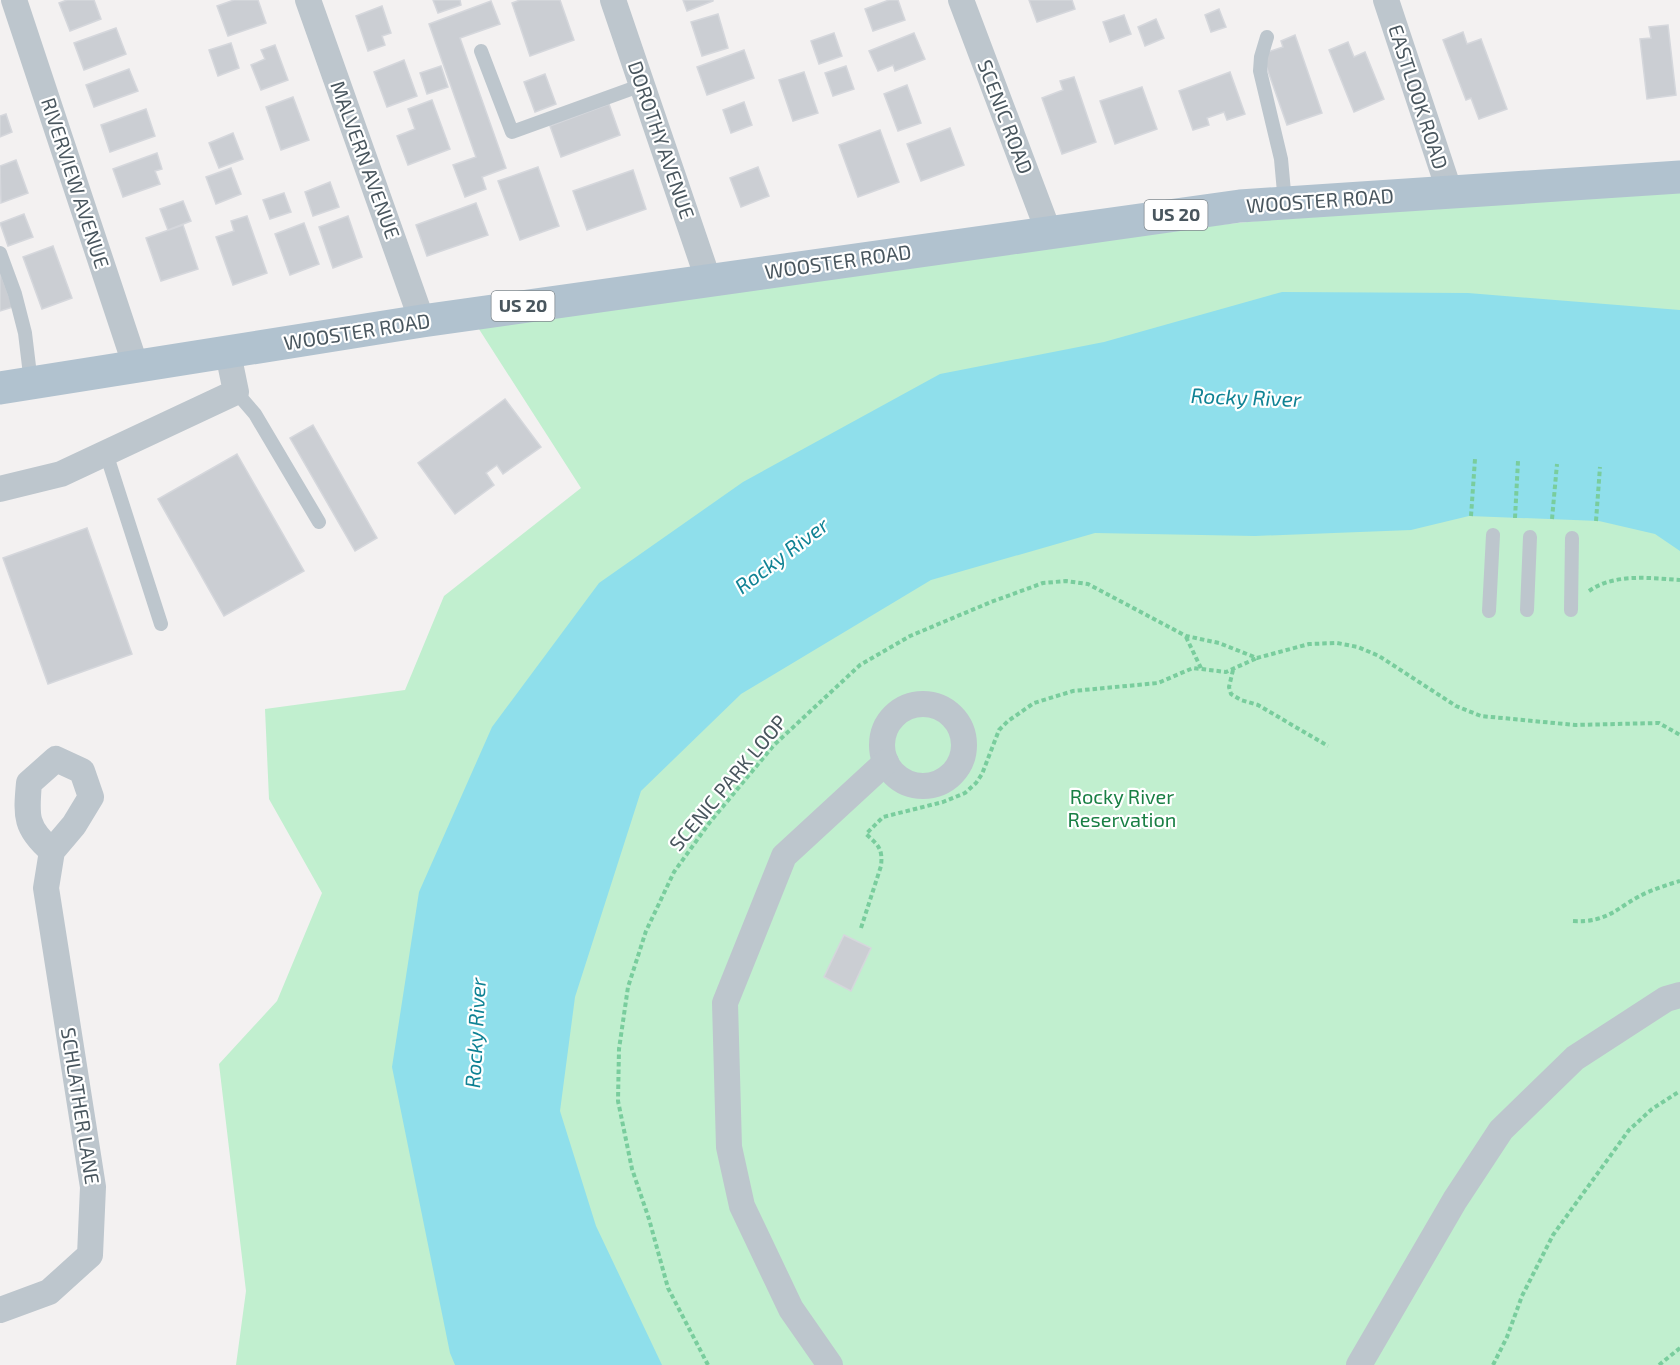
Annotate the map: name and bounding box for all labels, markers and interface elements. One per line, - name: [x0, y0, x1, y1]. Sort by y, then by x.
- street label: EASTLOOK ROAD: [1384, 21, 1454, 172]
- street label: SCENIC ROAD: [973, 56, 1039, 177]
- street label: DOROTHY AVENUE: [624, 57, 700, 222]
- street label: MALVERN AVENUE: [326, 77, 406, 242]
- street label: RIVERVIEW AVENUE: [37, 94, 115, 271]
- street label: WOOSTER ROAD: [1245, 183, 1395, 217]
- road number: US 20: [1144, 200, 1208, 230]
- street label: WOOSTER ROAD: [763, 239, 913, 283]
- road number: US 20: [492, 291, 554, 321]
- street label: WOOSTER ROAD: [282, 308, 432, 354]
- water label: Rocky River: [1190, 382, 1302, 412]
- water label: Rocky River: [729, 511, 834, 599]
- street label: SCENIC PARK LOOP: [664, 710, 791, 855]
- park label: Rocky River Reservation: [1068, 784, 1176, 831]
- water label: Rocky River: [459, 976, 491, 1089]
- street label: SCHLATHER LANE: [57, 1026, 105, 1186]

